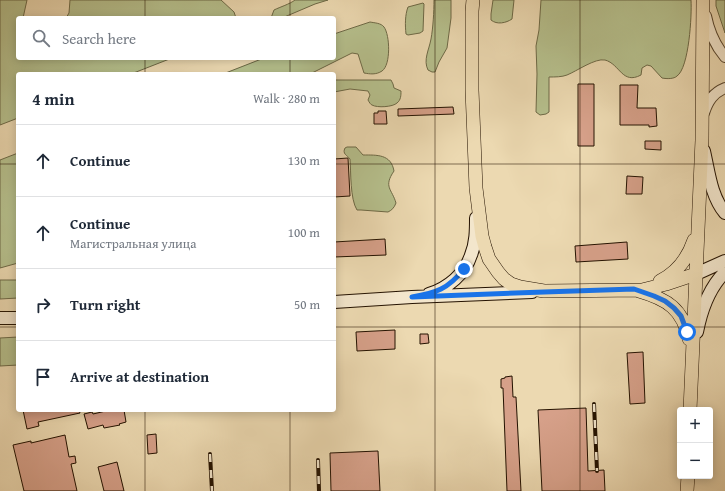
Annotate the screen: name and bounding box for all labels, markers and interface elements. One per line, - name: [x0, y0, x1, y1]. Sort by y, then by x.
- search box: [16, 16, 336, 60]
- icon: search: [30, 27, 52, 49]
- text: Search here: [62, 28, 136, 49]
- text: 4 min: [32, 86, 74, 111]
- text: Walk · 280 m: [253, 89, 320, 108]
- icon: ahead: [32, 150, 54, 172]
- text: Continue: [70, 150, 131, 171]
- text: 130 m: [288, 151, 320, 170]
- text: Continue: [70, 213, 131, 234]
- icon: ahead: [32, 222, 54, 244]
- text: 100 m: [288, 223, 320, 242]
- text: Магистральная улица: [70, 234, 196, 253]
- route end: [455, 260, 473, 278]
- icon: right: [32, 294, 54, 316]
- text: Turn right: [70, 294, 141, 315]
- text: 50 m: [294, 295, 320, 314]
- route start: [678, 323, 696, 341]
- icon: arrive: [32, 366, 54, 388]
- text: Arrive at destination: [70, 366, 209, 387]
- map controls: [677, 407, 713, 479]
- button: +: [677, 407, 713, 443]
- button: −: [677, 443, 713, 479]

